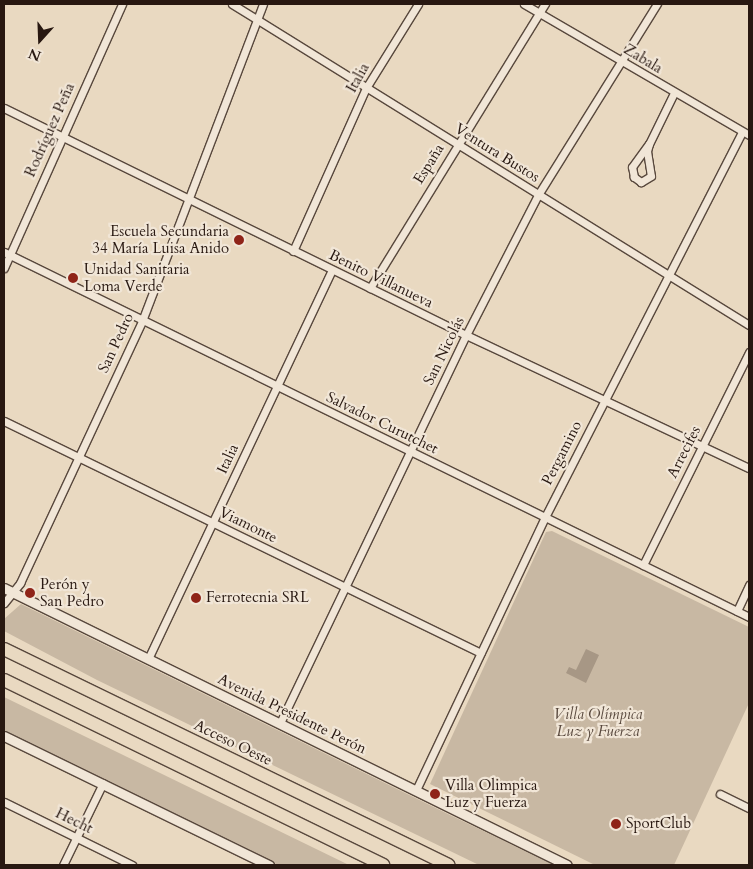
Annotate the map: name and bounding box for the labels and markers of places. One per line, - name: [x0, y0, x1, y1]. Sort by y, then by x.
- place label: Escuela Secundaria 34 María Luisa Anido: [92, 222, 229, 257]
- marker: Escuela Secundaria 34 María Luisa Anido: [233, 234, 245, 246]
- place label: Unidad Sanitaria Loma Verde: [84, 260, 190, 295]
- marker: Unidad Sanitaria Loma Verde: [66, 271, 80, 285]
- place label: Perón y San Pedro: [40, 575, 104, 610]
- marker: Perón y San Pedro: [24, 587, 36, 599]
- place label: Ferrotecnia SRL: [206, 589, 309, 607]
- marker: Ferrotecnia SRL: [190, 592, 202, 604]
- place label: Villa Olimpica Luz y Fuerza: [445, 776, 538, 811]
- marker: Villa Olimpica Luz y Fuerza: [429, 788, 441, 800]
- place label: SportClub: [626, 815, 691, 833]
- marker: SportClub: [610, 818, 622, 830]

